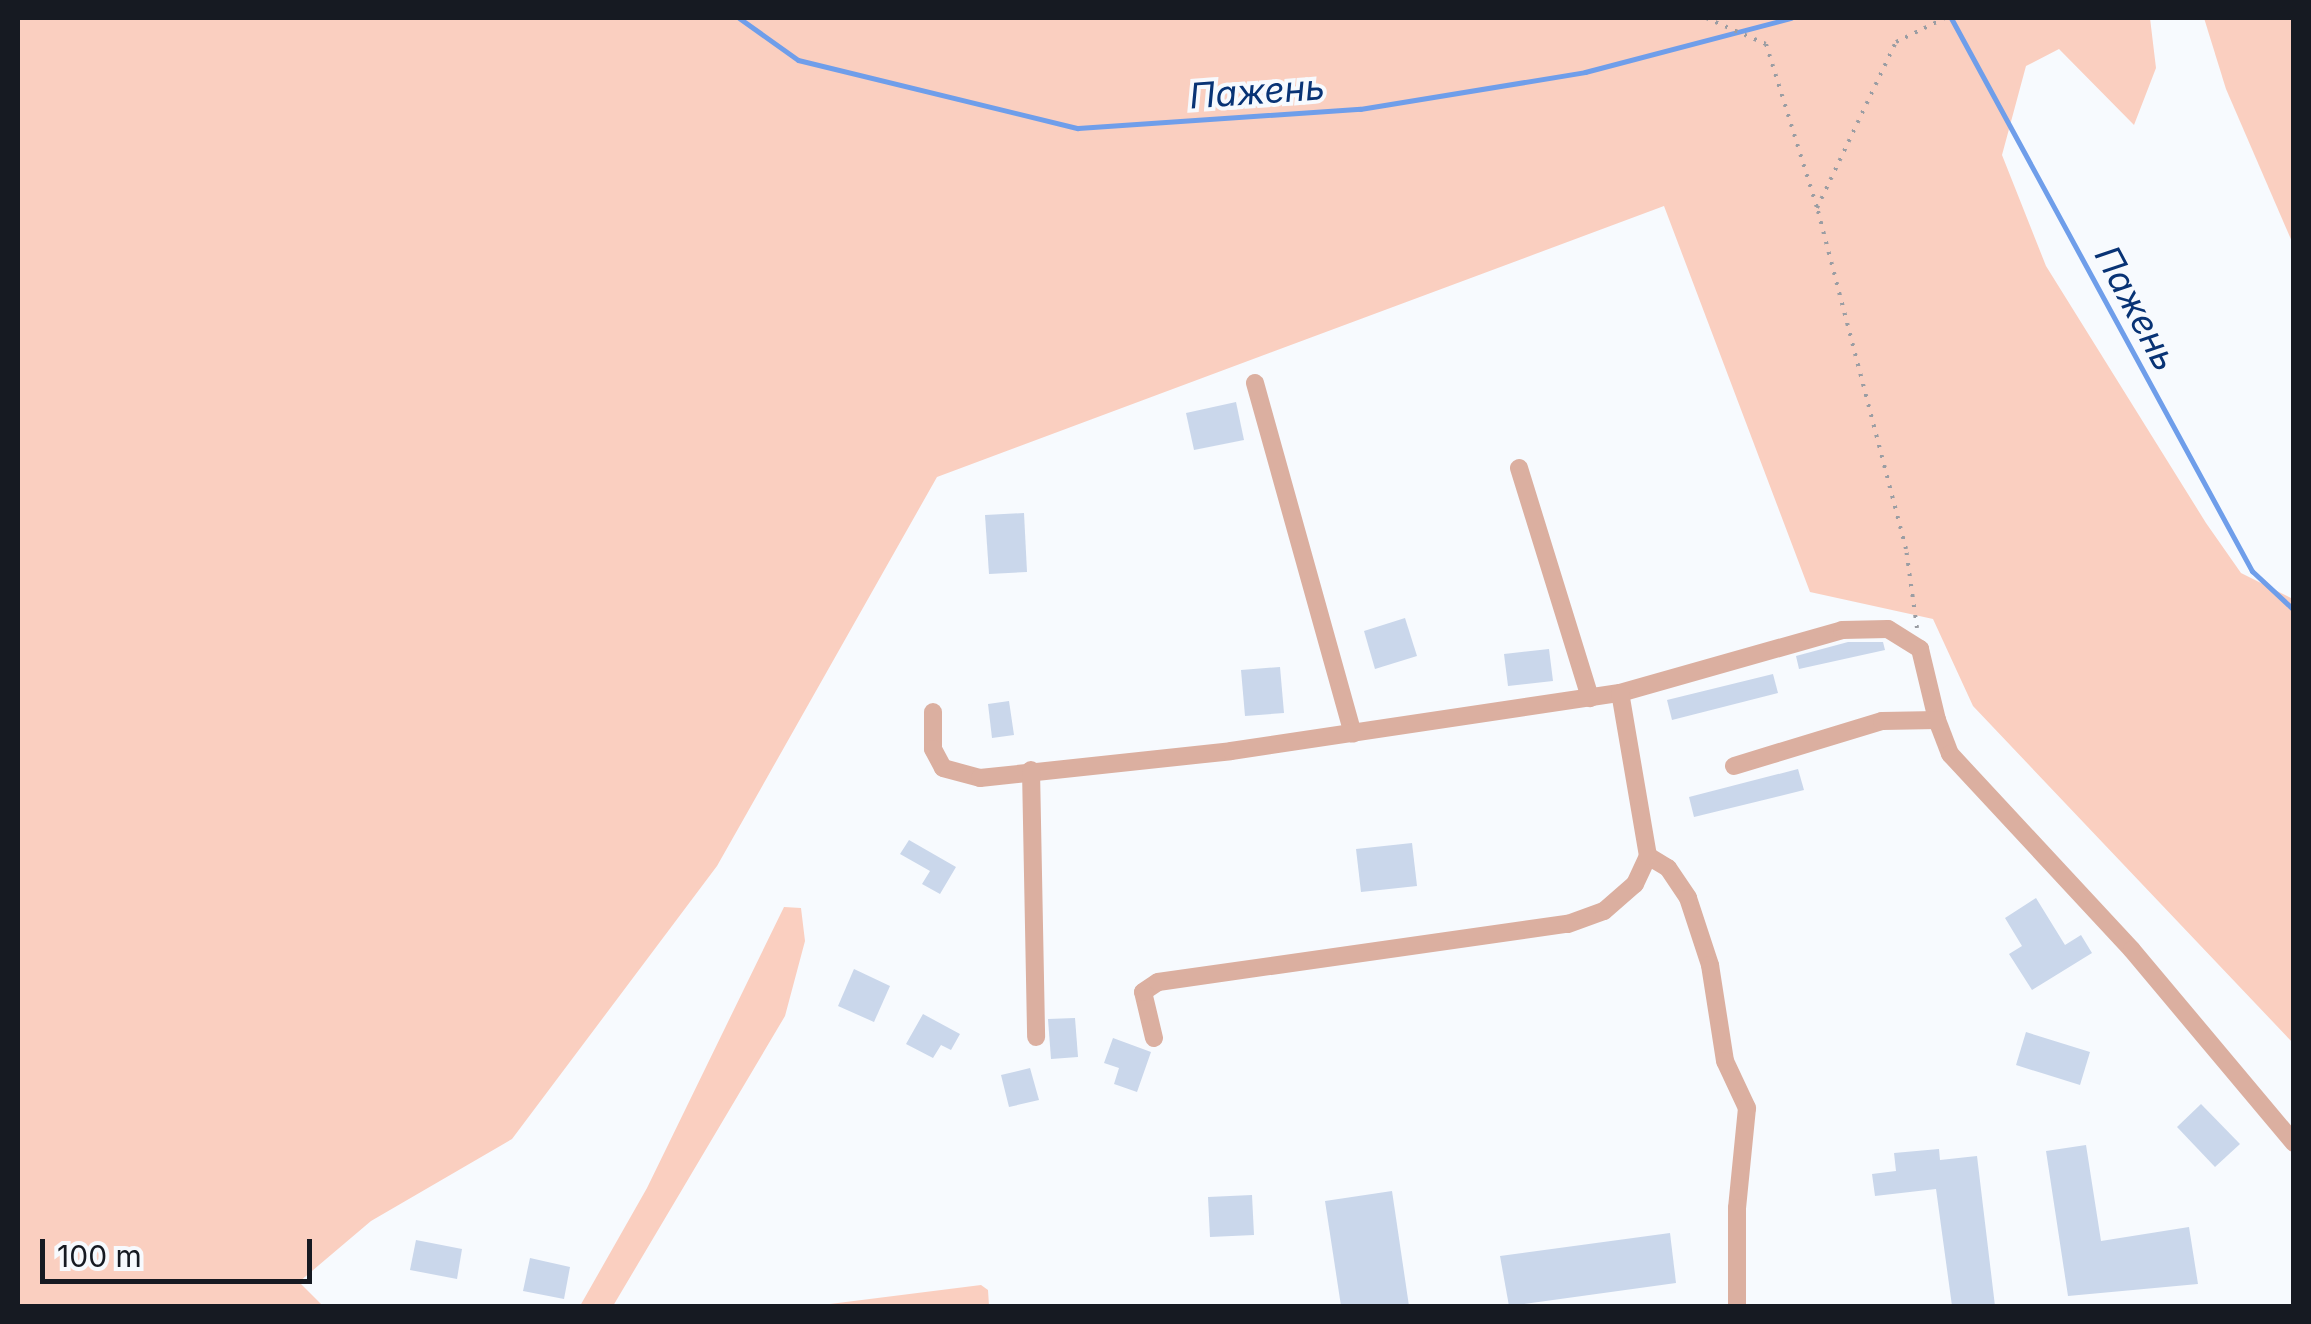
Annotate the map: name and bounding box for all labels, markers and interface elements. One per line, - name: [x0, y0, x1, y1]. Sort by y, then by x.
- water label: Пажень: [1188, 65, 1326, 117]
- water label: Пажень: [2087, 238, 2187, 378]
- scale bar: [45, 1219, 318, 1281]
- text: 100 m: [57, 1238, 142, 1274]

